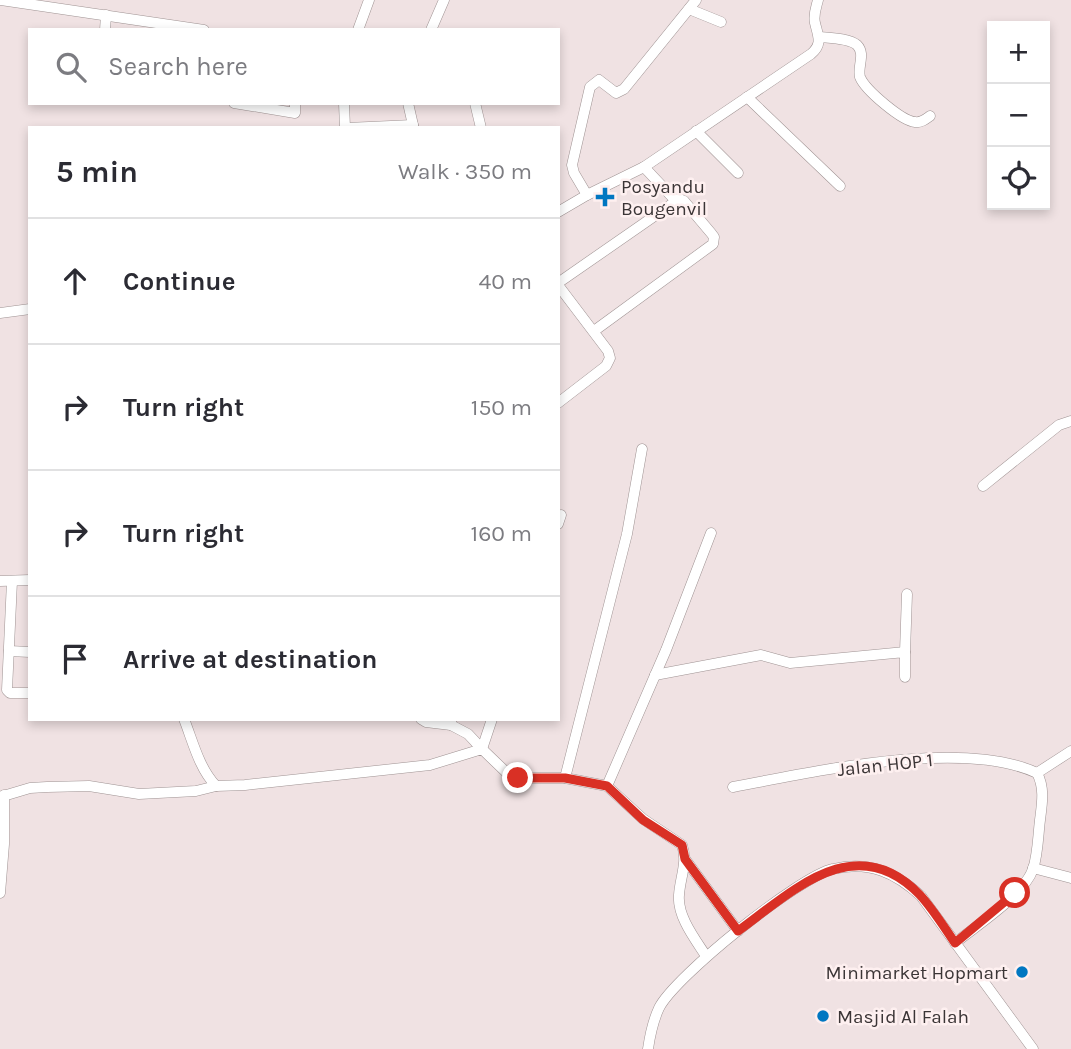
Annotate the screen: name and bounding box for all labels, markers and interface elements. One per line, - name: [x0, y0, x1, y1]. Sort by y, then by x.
- map controls: [987, 21, 1050, 210]
- button: +: [987, 21, 1050, 84]
- search box: [28, 28, 560, 105]
- icon: search: [52, 48, 90, 86]
- text: Search here: [108, 51, 248, 82]
- button: −: [987, 84, 1050, 147]
- button: locate: [987, 147, 1050, 210]
- text: 5 min: [56, 154, 138, 190]
- text: Walk · 350 m: [398, 158, 532, 185]
- place label: Posyandu Bougenvil: [621, 176, 707, 220]
- marker: Posyandu Bougenvil: [595, 187, 615, 207]
- icon: ahead: [56, 262, 94, 300]
- text: Continue: [123, 266, 235, 297]
- text: 40 m: [479, 268, 532, 295]
- icon: right: [56, 388, 94, 426]
- text: Turn right: [123, 392, 244, 423]
- text: 150 m: [471, 394, 532, 421]
- icon: right: [56, 514, 94, 552]
- text: Turn right: [123, 518, 244, 549]
- text: 160 m: [471, 520, 532, 547]
- icon: arrive: [56, 640, 94, 678]
- text: Arrive at destination: [123, 644, 377, 675]
- street label: Jalan HOP 1: [836, 749, 934, 781]
- route end: [502, 762, 533, 793]
- route start: [999, 877, 1030, 908]
- place label: Minimarket Hopmart: [825, 962, 1008, 984]
- marker: Minimarket Hopmart: [1014, 964, 1030, 980]
- place label: Masjid Al Falah: [837, 1006, 969, 1028]
- marker: Masjid Al Falah: [815, 1008, 831, 1024]

